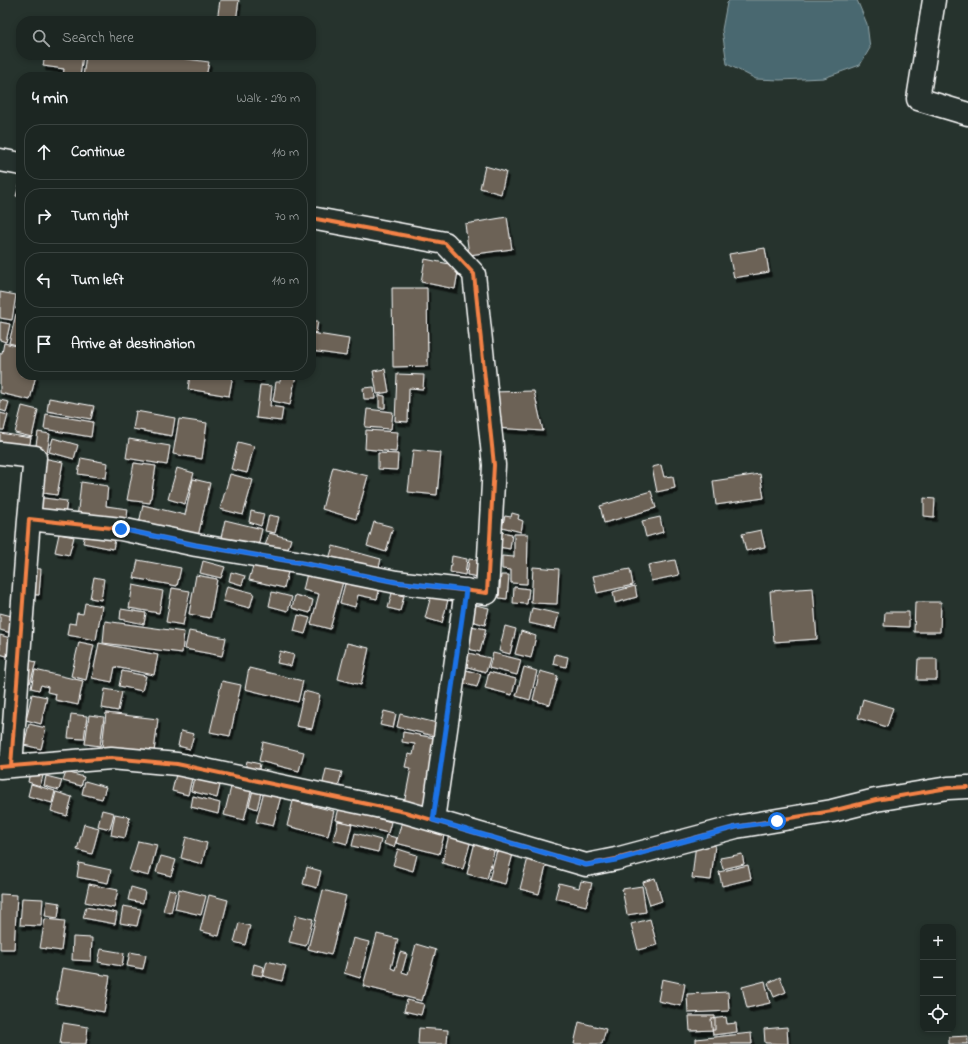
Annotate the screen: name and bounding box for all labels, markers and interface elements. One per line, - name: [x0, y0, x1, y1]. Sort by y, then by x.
- search box: [16, 16, 316, 60]
- icon: search: [30, 27, 52, 49]
- text: Search here: [62, 27, 134, 49]
- text: 4 min: [32, 86, 68, 111]
- text: Walk · 290 m: [236, 89, 300, 108]
- icon: ahead: [33, 141, 55, 163]
- text: Continue: [71, 141, 125, 163]
- text: 110 m: [272, 143, 299, 162]
- icon: right: [33, 205, 55, 227]
- text: Turn right: [71, 205, 129, 227]
- text: 70 m: [275, 207, 299, 226]
- icon: left: [33, 269, 55, 291]
- text: Turn left: [71, 269, 124, 291]
- text: 110 m: [272, 271, 299, 290]
- icon: arrive: [33, 333, 55, 355]
- text: Arrive at destination: [71, 333, 195, 355]
- route end: [112, 520, 130, 538]
- route start: [768, 812, 786, 830]
- map controls: [920, 924, 956, 1032]
- button: +: [920, 924, 956, 960]
- button: −: [920, 960, 956, 996]
- button: locate: [920, 996, 956, 1032]

